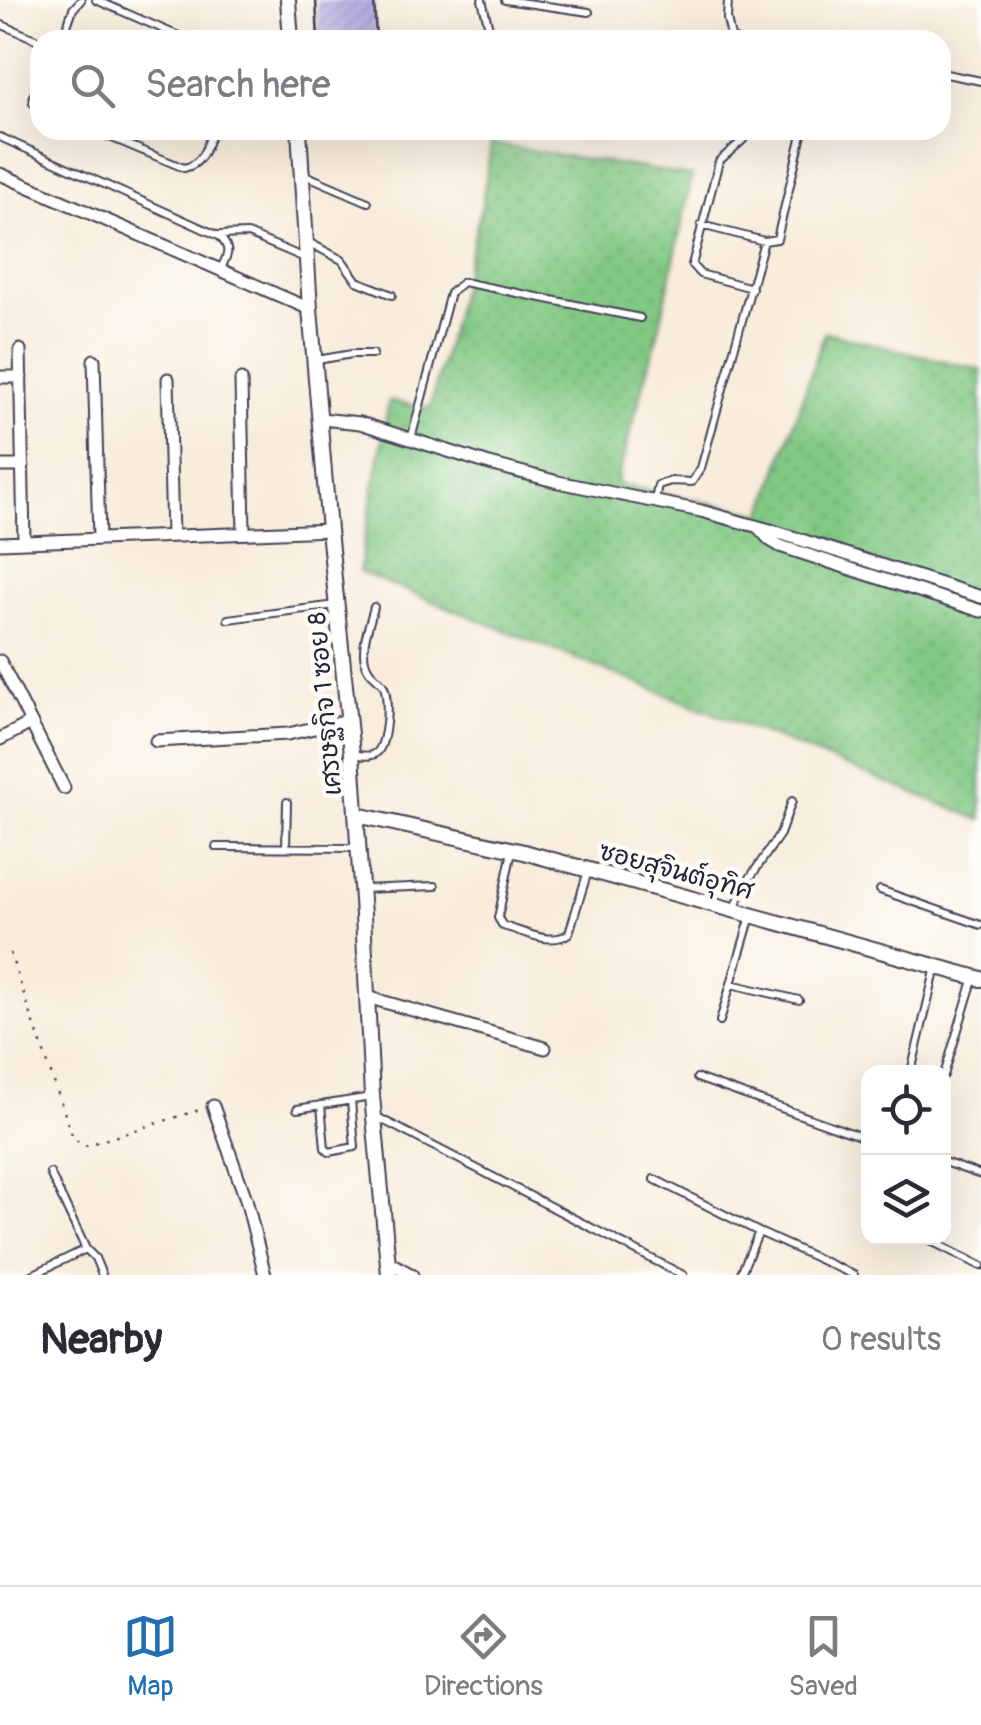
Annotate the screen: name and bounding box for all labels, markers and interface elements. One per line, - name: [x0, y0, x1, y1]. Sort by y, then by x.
- search box: [30, 30, 951, 140]
- icon: search: [65, 58, 120, 113]
- text: Search here: [145, 61, 331, 109]
- street label: เศรษฐกิจ 1 ซอย 8: [301, 611, 349, 797]
- street label: ซอยสุจินต์อุทิศ: [595, 834, 758, 909]
- map controls: [861, 1065, 951, 1245]
- button: locate: [861, 1065, 951, 1155]
- button: layers: [861, 1155, 951, 1245]
- text: Nearby: [40, 1314, 162, 1366]
- text: 0 results: [821, 1320, 941, 1360]
- tab: Map: [123, 1609, 178, 1704]
- tab: Directions: [424, 1609, 543, 1704]
- tab: Saved: [789, 1609, 858, 1704]

